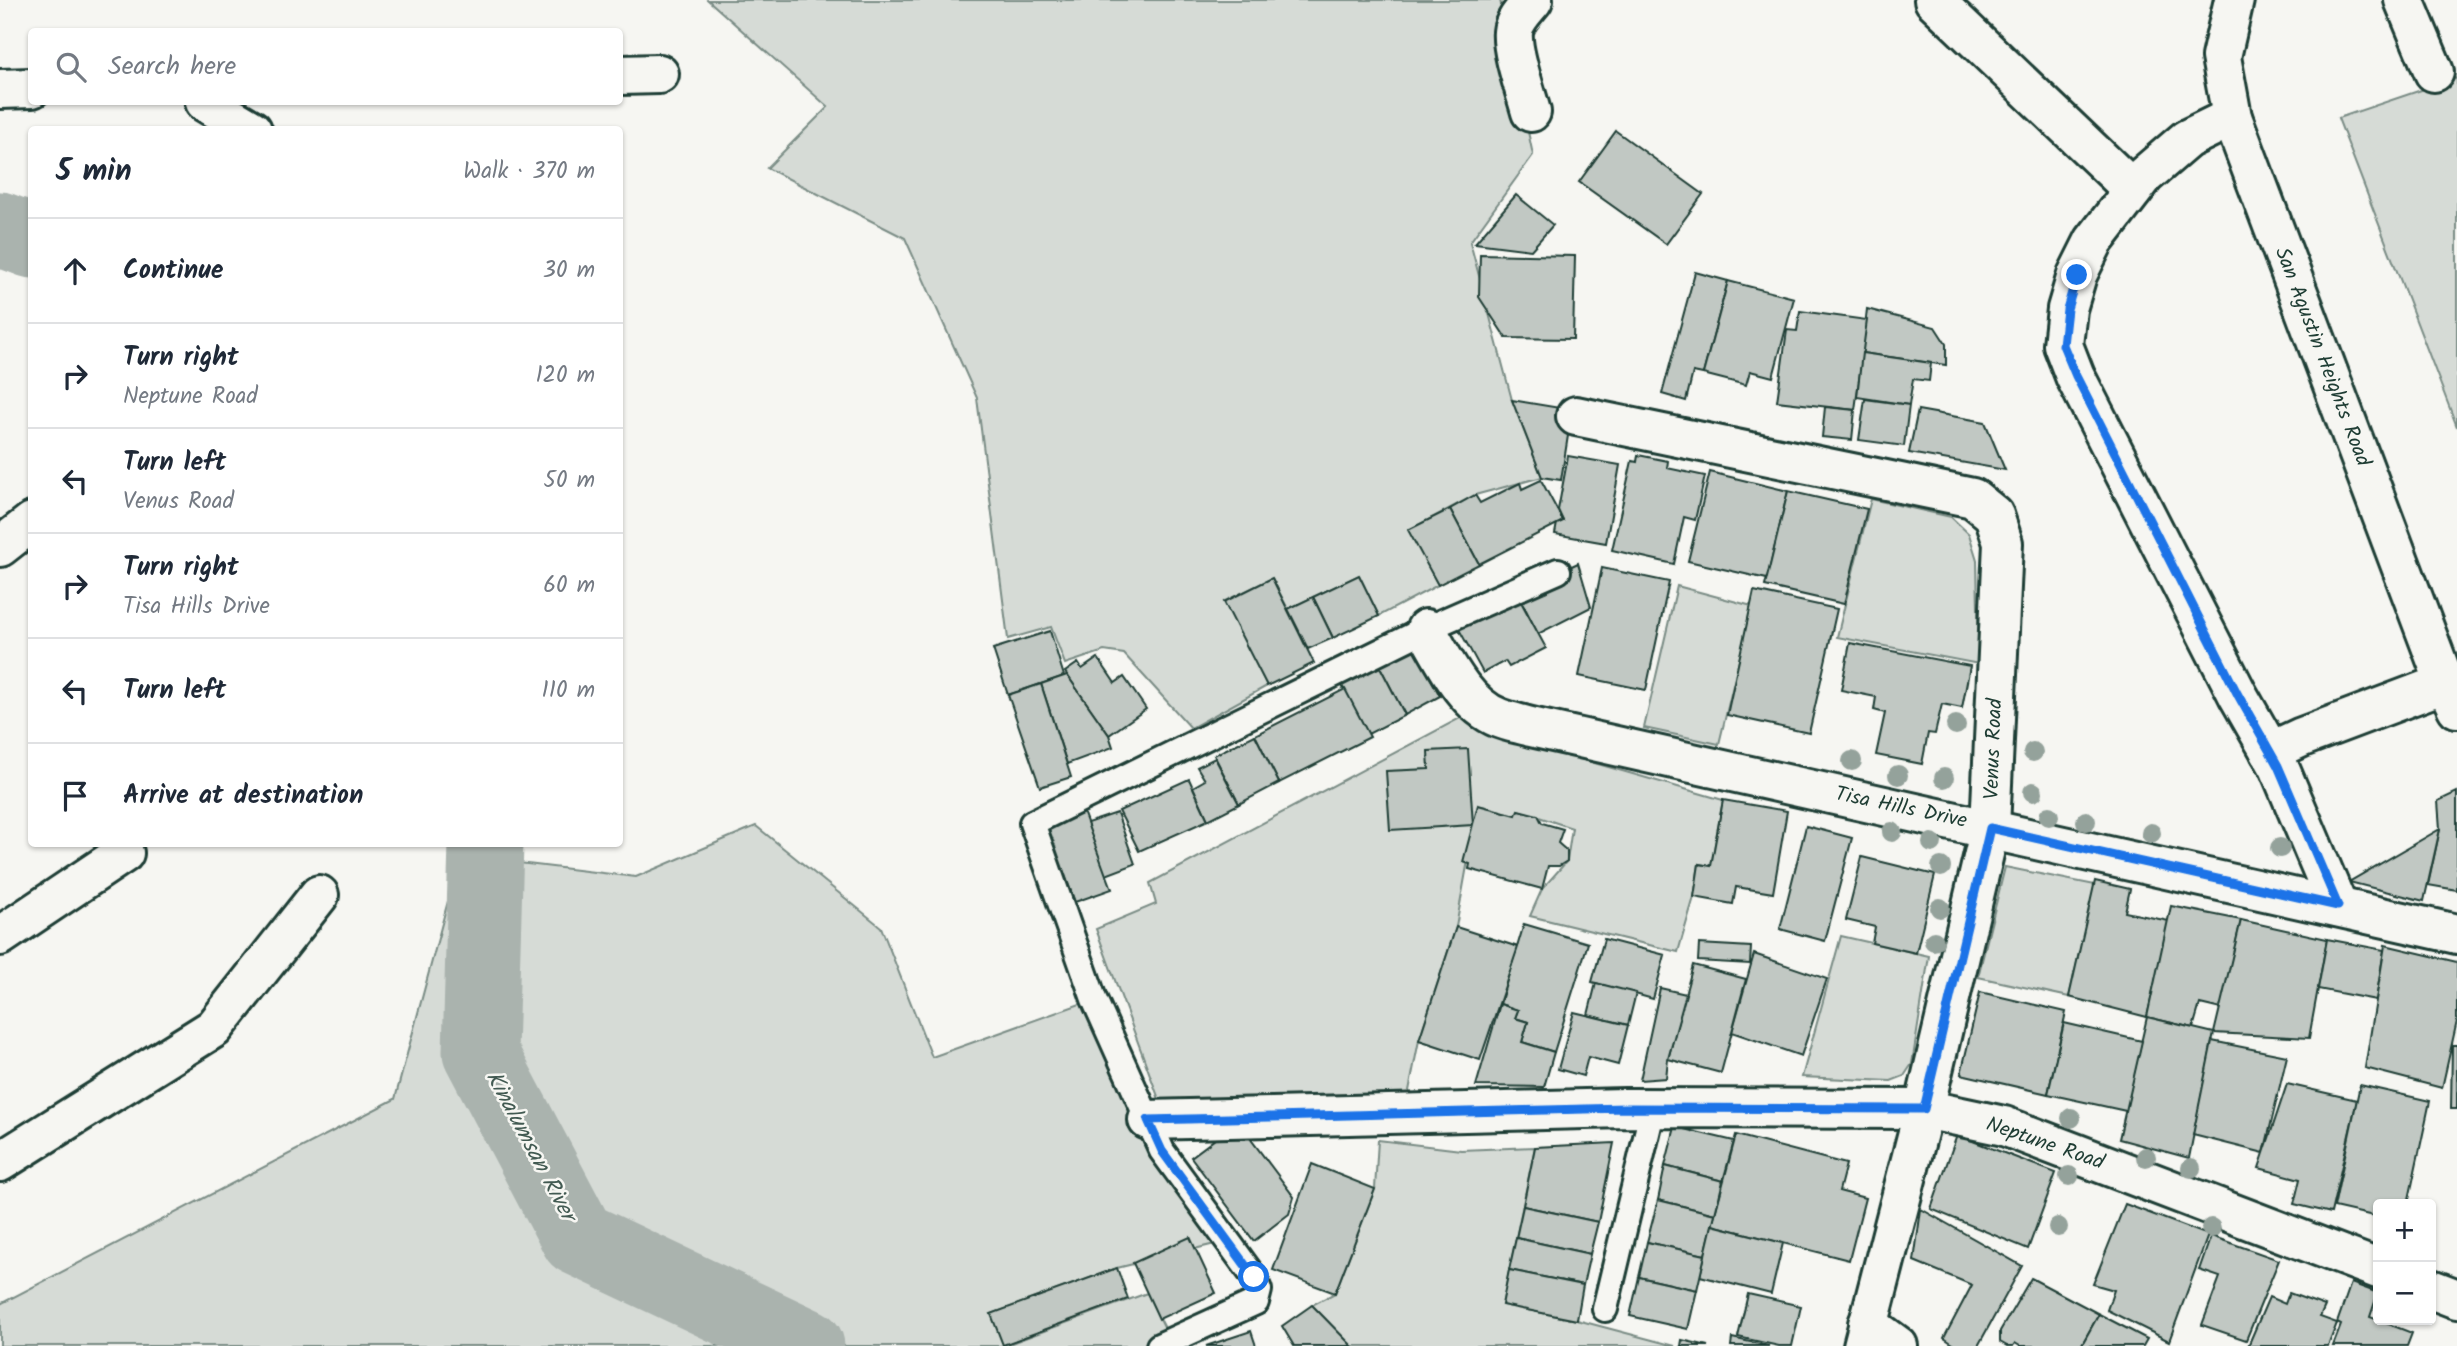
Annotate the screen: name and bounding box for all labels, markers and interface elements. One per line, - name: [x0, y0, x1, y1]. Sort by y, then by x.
- search box: [28, 28, 623, 105]
- text: Search here: [108, 46, 236, 88]
- icon: search: [52, 48, 90, 86]
- text: 5 min: [56, 148, 132, 196]
- text: Walk · 370 m: [463, 154, 595, 190]
- street label: San Agustin Heights Road: [2265, 243, 2379, 472]
- text: Continue: [123, 250, 224, 292]
- icon: ahead: [56, 252, 94, 290]
- text: 30 m: [543, 253, 595, 289]
- route end: [2061, 259, 2092, 290]
- text: Turn right: [123, 337, 239, 379]
- icon: right: [56, 357, 94, 395]
- text: 120 m: [535, 358, 595, 394]
- text: Neptune Road: [123, 379, 258, 415]
- text: Turn left: [123, 442, 226, 484]
- icon: left: [56, 462, 94, 500]
- text: 50 m: [544, 463, 595, 499]
- text: Venus Road: [123, 484, 234, 520]
- text: Turn right: [123, 547, 239, 589]
- icon: right: [56, 567, 94, 605]
- text: 60 m: [543, 568, 595, 604]
- text: Tisa Hills Drive: [123, 589, 270, 625]
- text: Turn left: [123, 670, 226, 712]
- icon: left: [56, 672, 94, 710]
- text: 110 m: [542, 673, 595, 709]
- street label: Venus Road: [1976, 697, 2012, 800]
- text: Arrive at destination: [123, 775, 363, 817]
- icon: arrive: [56, 777, 94, 815]
- street label: Tisa Hills Drive: [1832, 778, 1970, 838]
- water label: Kinalumsan River: [475, 1064, 587, 1232]
- street label: Neptune Road: [1981, 1108, 2109, 1180]
- map controls: [2373, 1199, 2436, 1325]
- button: +: [2373, 1199, 2436, 1262]
- route start: [1238, 1261, 1269, 1292]
- button: −: [2373, 1262, 2436, 1325]

